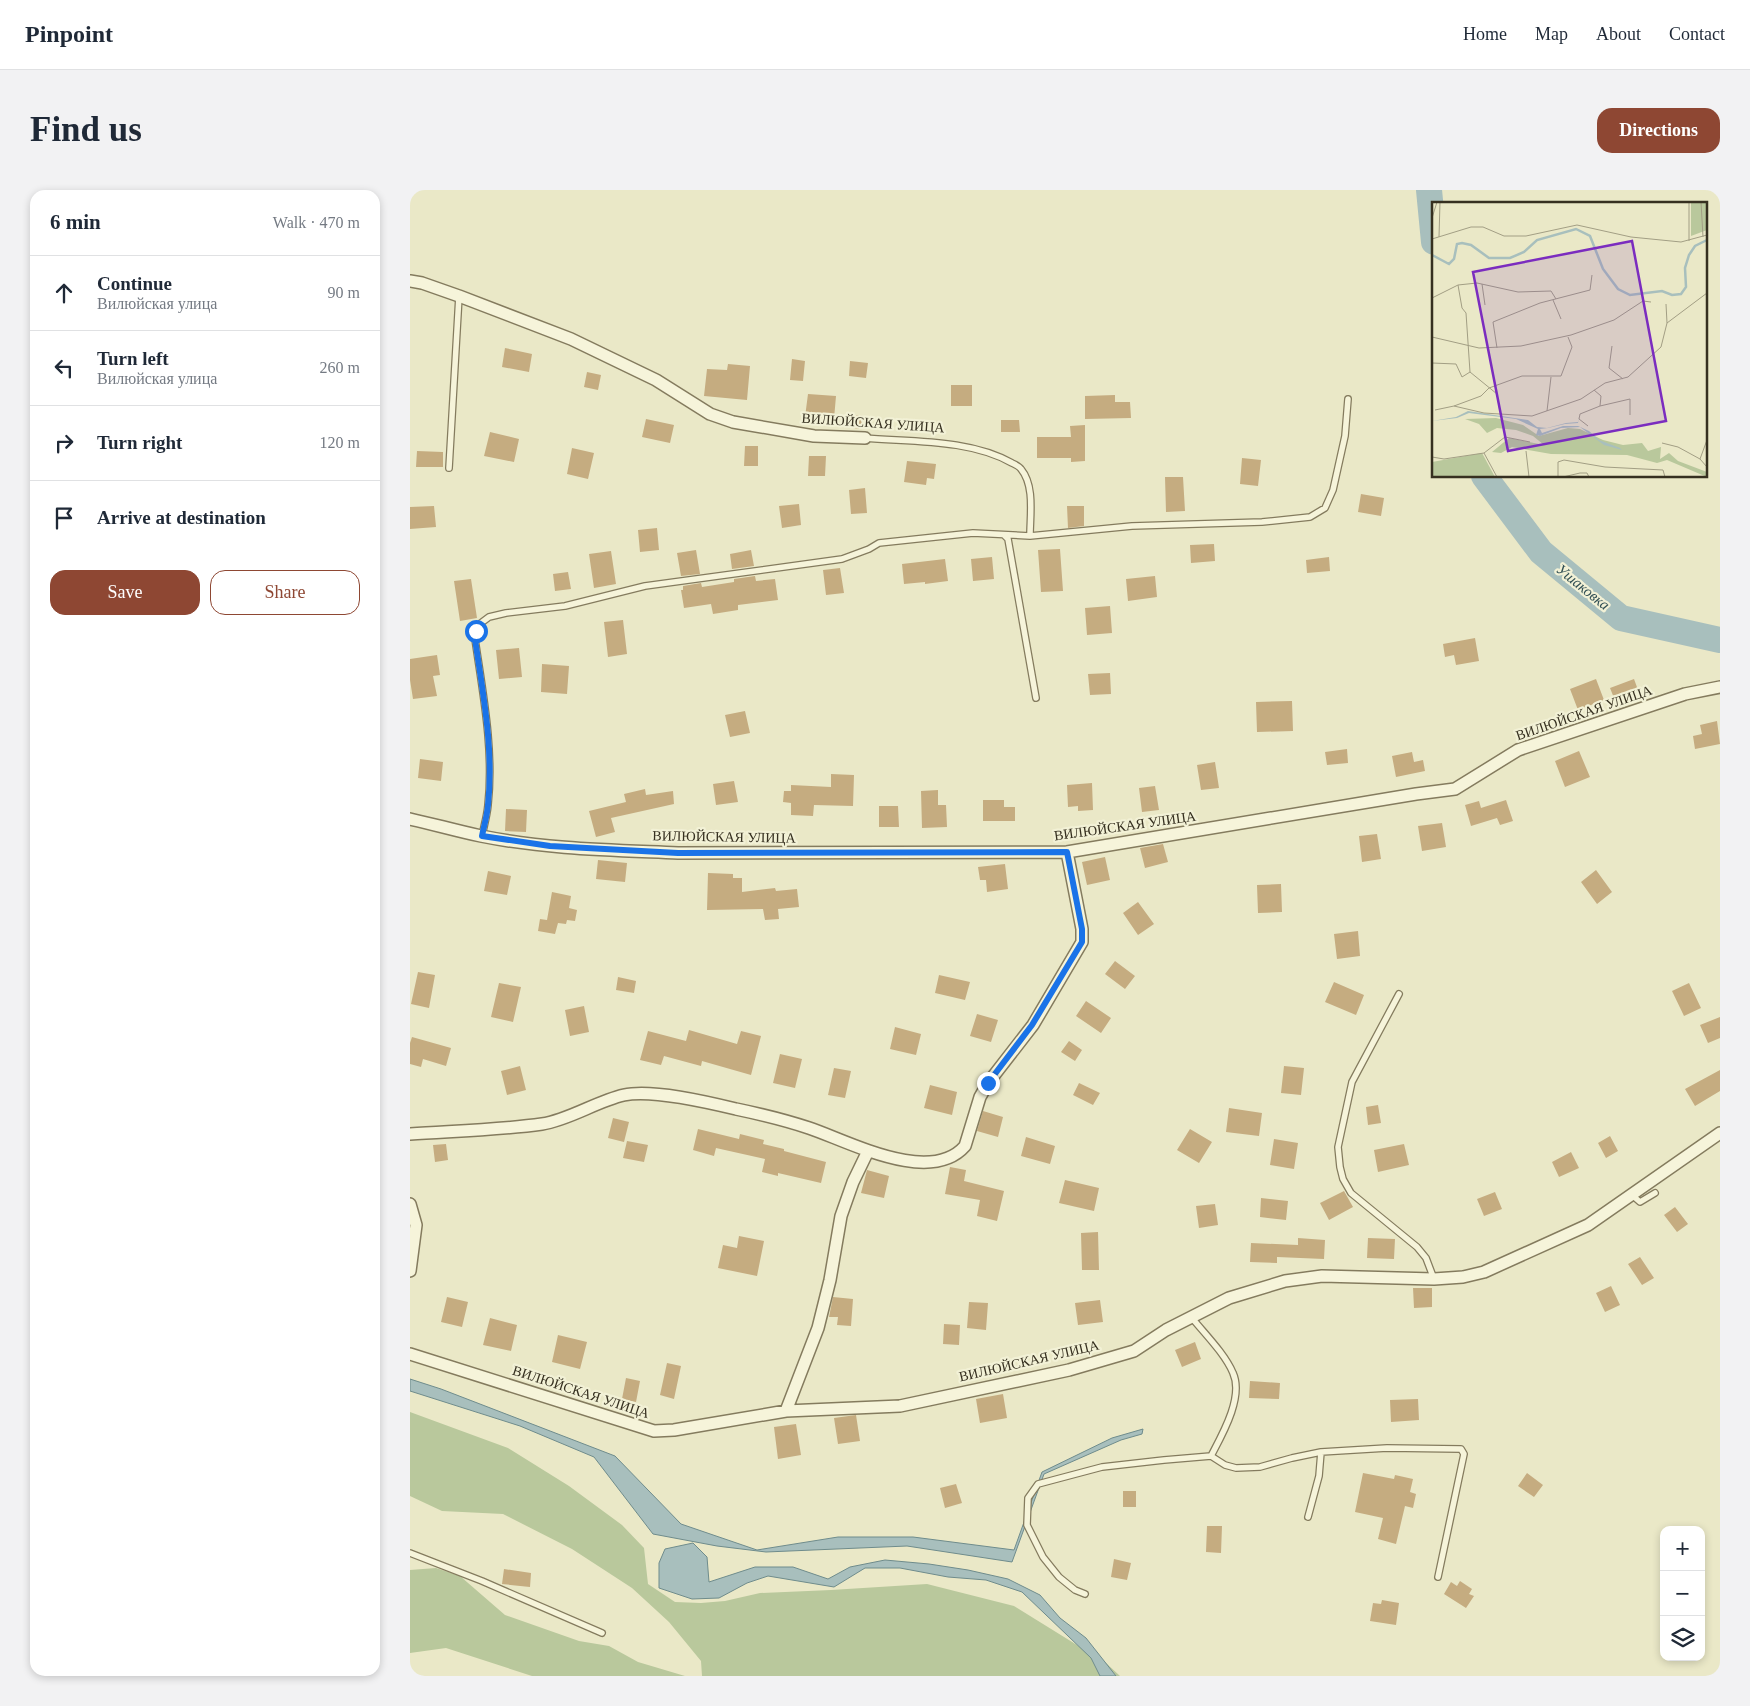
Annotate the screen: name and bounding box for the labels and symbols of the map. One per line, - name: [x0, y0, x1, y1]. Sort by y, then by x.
- inset map: [1432, 202, 1708, 478]
- street label: ВИЛЮЙСКАЯ УЛИЦА: [801, 410, 946, 436]
- water label: Ушаковка: [1553, 561, 1613, 613]
- route start: [465, 620, 488, 643]
- street label: ВИЛЮЙСКАЯ УЛИЦА: [1514, 681, 1655, 743]
- street label: ВИЛЮЙСКАЯ УЛИЦА: [1053, 807, 1198, 843]
- street label: ВИЛЮЙСКАЯ УЛИЦА: [652, 827, 797, 846]
- route end: [977, 1072, 1000, 1095]
- street label: ВИЛЮЙСКАЯ УЛИЦА: [957, 1336, 1101, 1384]
- street label: ВИЛЮЙСКАЯ УЛИЦА: [511, 1362, 653, 1422]

